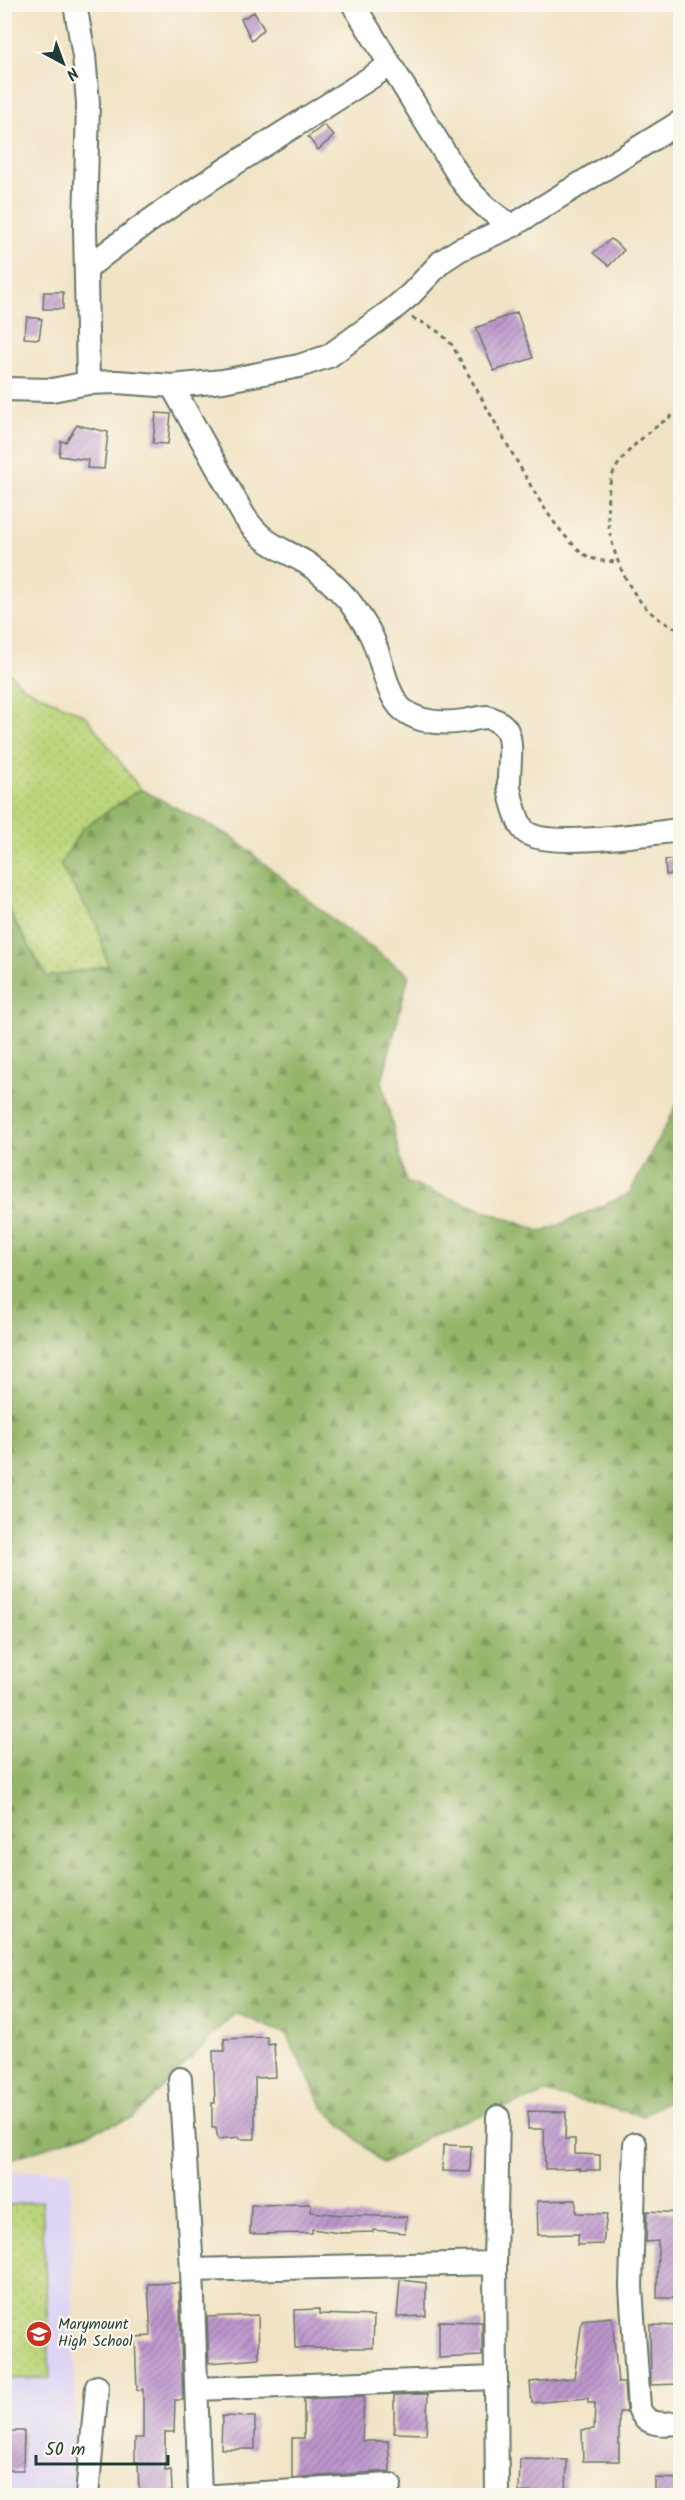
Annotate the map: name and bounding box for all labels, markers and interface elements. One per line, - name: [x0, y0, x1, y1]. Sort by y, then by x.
- north arrow: [33, 33, 93, 93]
- text: N: [60, 60, 84, 86]
- place label: Marymount High School: [58, 2313, 133, 2354]
- school or university icon: Marymount High School: [24, 2319, 54, 2349]
- scale bar: [36, 2428, 168, 2466]
- text: 50 m: [45, 2436, 85, 2465]

